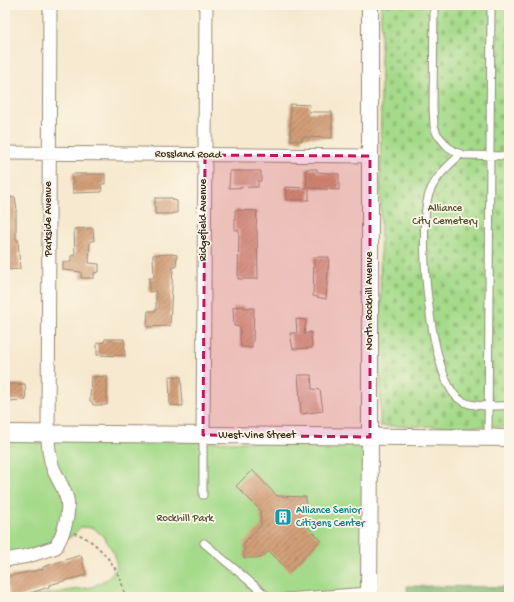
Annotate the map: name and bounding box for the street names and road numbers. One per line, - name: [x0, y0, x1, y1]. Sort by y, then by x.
- street label: Rossland Road: [155, 148, 223, 162]
- street label: Ridgefield Avenue: [197, 178, 210, 261]
- street label: Parkside Avenue: [43, 181, 55, 258]
- street label: North Rockhill Avenue: [364, 251, 376, 350]
- street label: West Vine Street: [218, 430, 297, 442]

